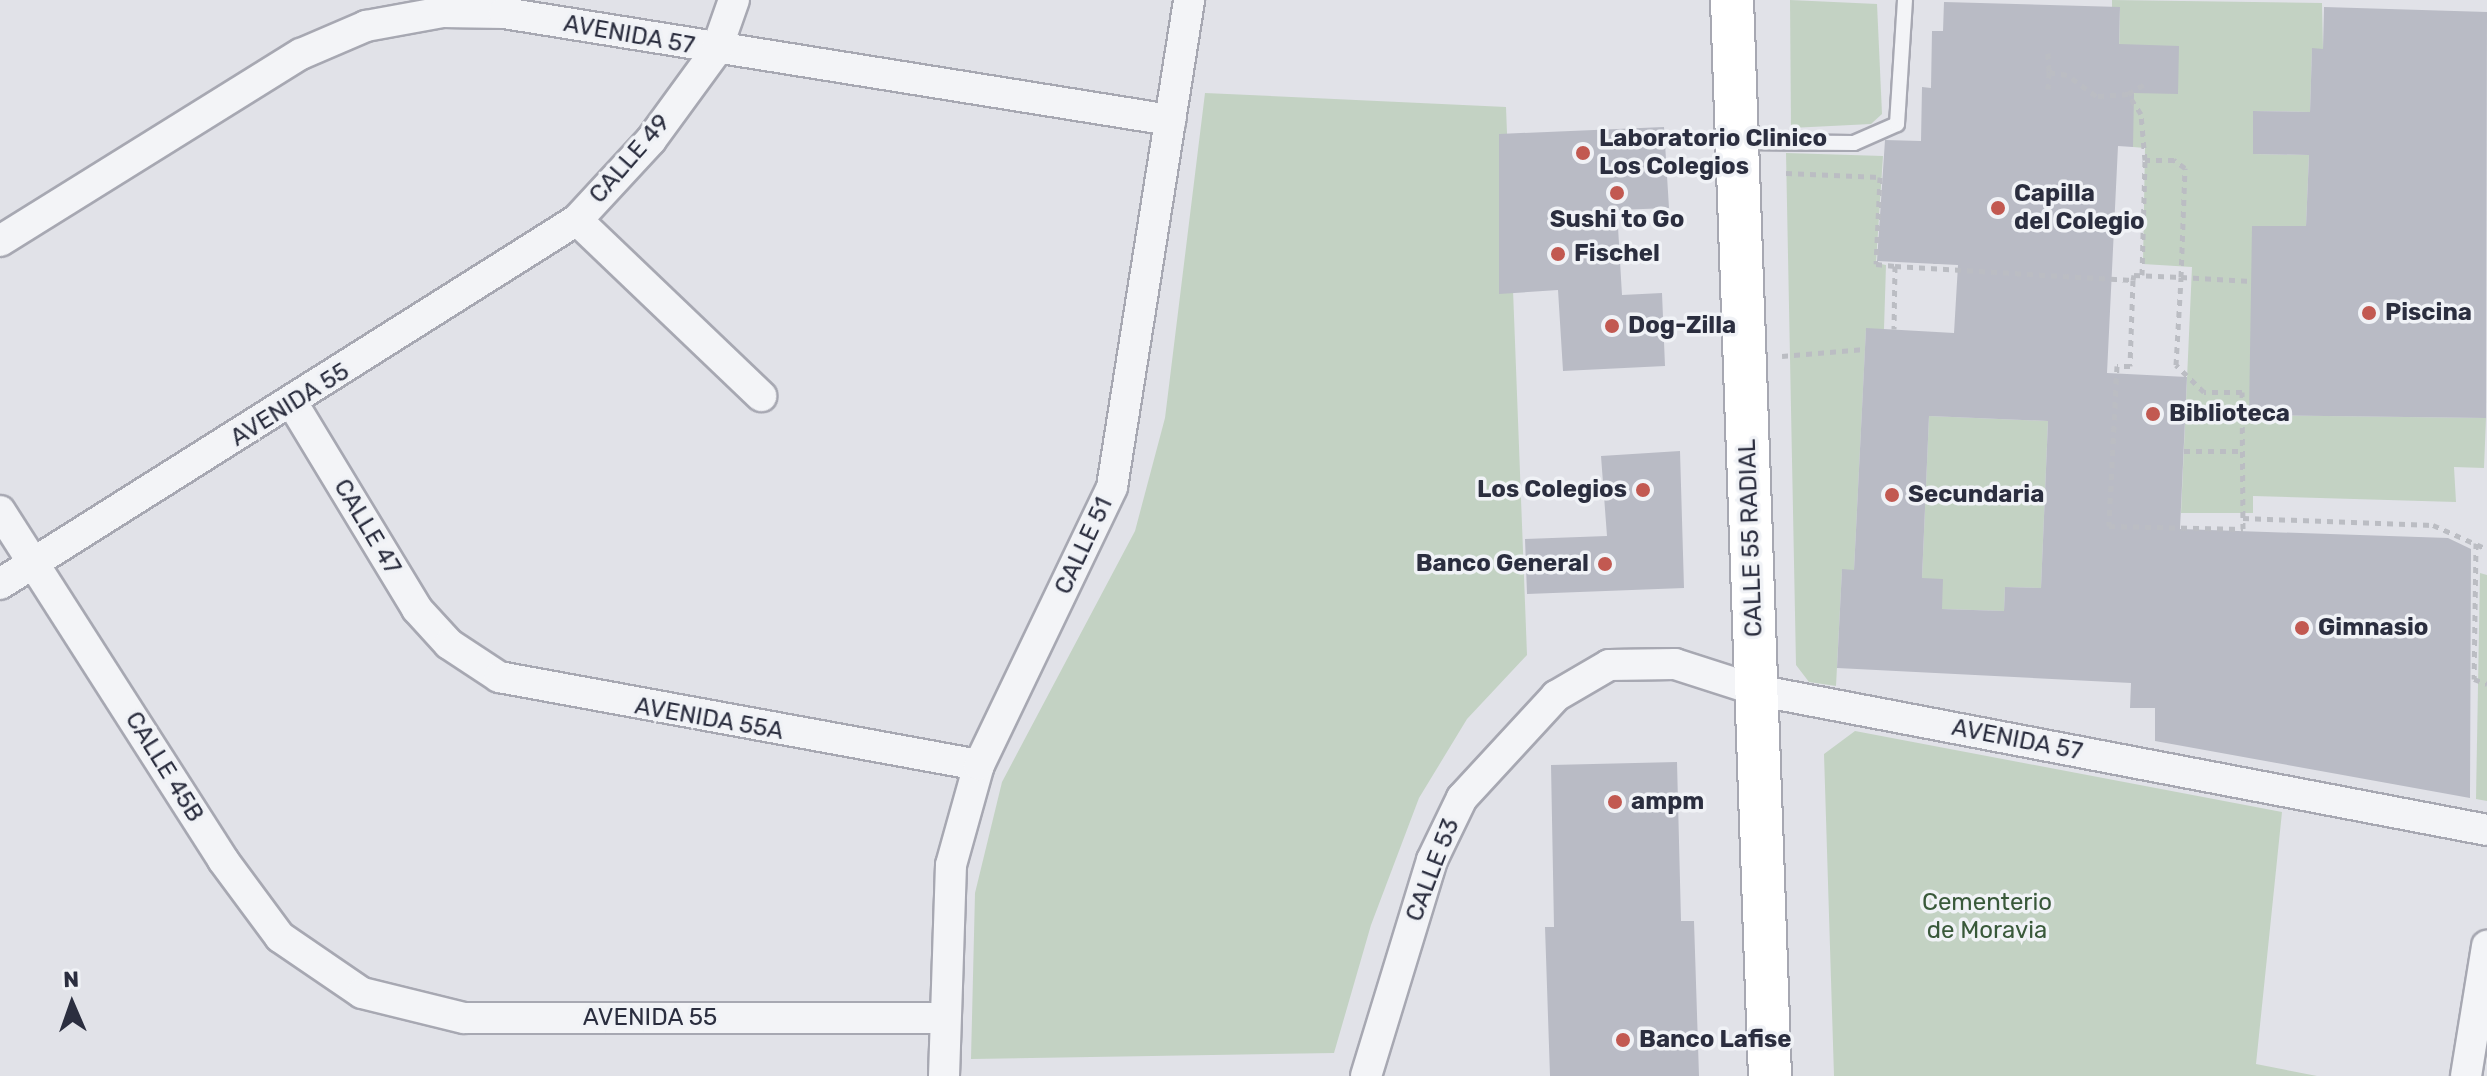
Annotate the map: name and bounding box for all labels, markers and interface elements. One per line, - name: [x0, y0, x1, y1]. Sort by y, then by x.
- street label: AVENIDA 57: [561, 9, 697, 61]
- street label: CALLE 49: [584, 109, 676, 209]
- place label: Laboratorio Clinico Los Colegios: [1599, 125, 1827, 181]
- marker: Laboratorio Clinico Los Colegios: [1574, 144, 1592, 162]
- place label: Capilla del Colegio: [2014, 180, 2145, 236]
- marker: Sushi to Go: [1608, 184, 1626, 202]
- marker: Capilla del Colegio: [1989, 199, 2007, 217]
- place label: Sushi to Go: [1549, 206, 1685, 234]
- place label: Fischel: [1574, 240, 1660, 268]
- marker: Fischel: [1549, 245, 1567, 263]
- place label: Piscina: [2385, 299, 2472, 327]
- marker: Piscina: [2360, 304, 2378, 322]
- place label: Dog-Zilla: [1628, 312, 1736, 340]
- marker: Dog-Zilla: [1603, 317, 1621, 335]
- street label: AVENIDA 55: [225, 357, 355, 453]
- place label: Biblioteca: [2169, 400, 2290, 428]
- marker: Biblioteca: [2144, 405, 2162, 423]
- street label: CALLE 55 RADIAL: [1733, 438, 1769, 638]
- street label: CALLE 47: [327, 474, 407, 580]
- place label: Los Colegios: [1477, 476, 1627, 504]
- marker: Los Colegios: [1634, 481, 1652, 499]
- place label: Secundaria: [1908, 481, 2044, 509]
- marker: Secundaria: [1883, 486, 1901, 504]
- street label: CALLE 51: [1049, 493, 1119, 599]
- place label: Banco General: [1416, 550, 1589, 578]
- marker: Banco General: [1596, 555, 1614, 573]
- place label: Gimnasio: [2318, 614, 2429, 642]
- marker: Gimnasio: [2293, 619, 2311, 637]
- street label: AVENIDA 55A: [632, 692, 786, 746]
- street label: CALLE 45B: [119, 707, 209, 827]
- street label: AVENIDA 57: [1949, 713, 2085, 767]
- place label: ampm: [1631, 788, 1704, 816]
- marker: ampm: [1606, 793, 1624, 811]
- street label: CALLE 53: [1400, 814, 1466, 926]
- park label: Cementerio de Moravia: [1922, 889, 2052, 945]
- north arrow: [32, 964, 112, 1044]
- text: N: [63, 966, 80, 993]
- street label: AVENIDA 55: [582, 1004, 718, 1032]
- place label: Banco Lafise: [1639, 1026, 1792, 1054]
- marker: Banco Lafise: [1614, 1031, 1632, 1049]

